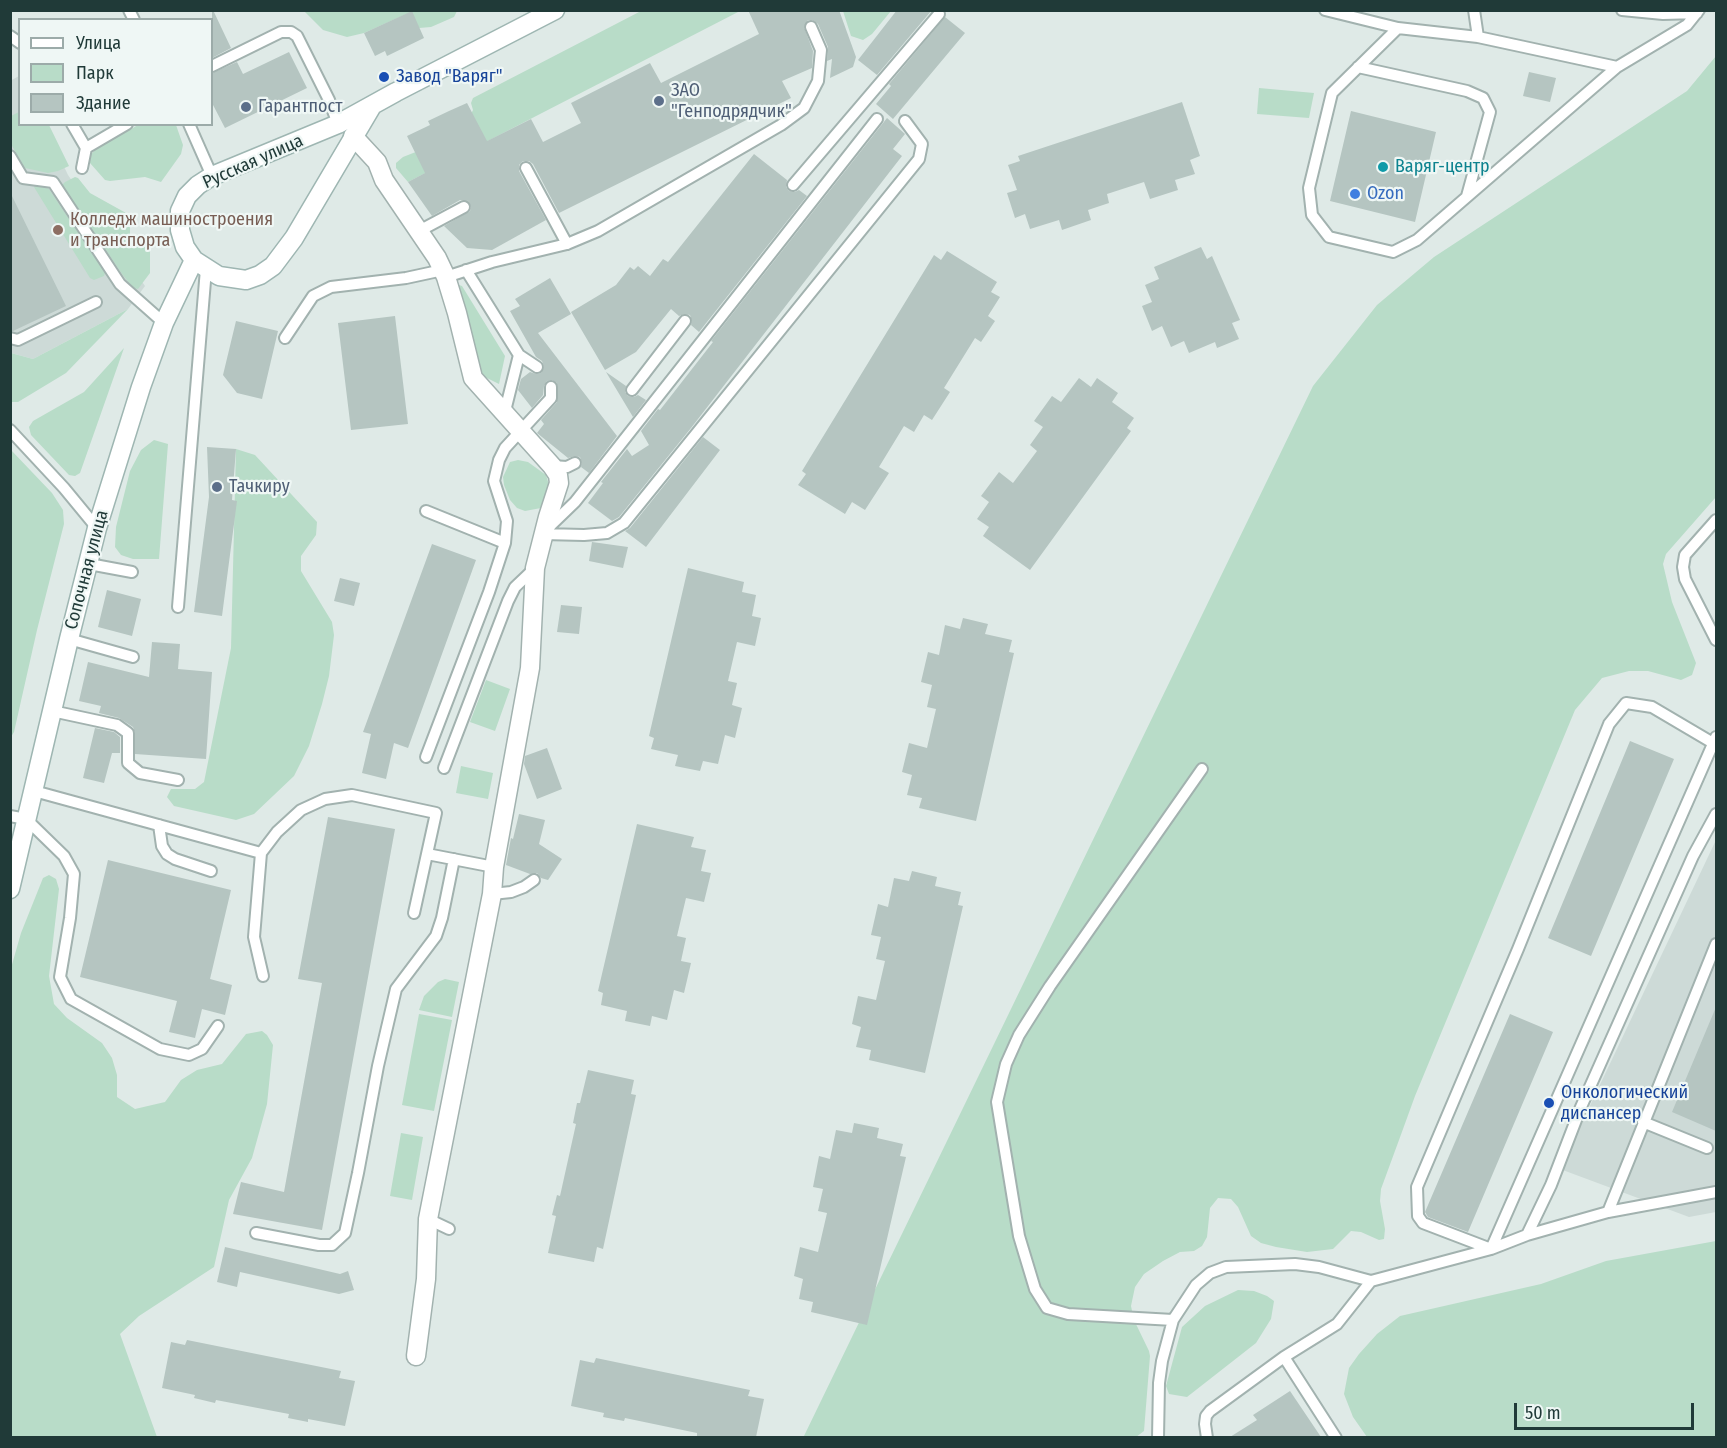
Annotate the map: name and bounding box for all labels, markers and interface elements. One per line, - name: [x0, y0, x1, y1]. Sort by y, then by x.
- legend: [18, 18, 213, 126]
- text: Улица: [76, 32, 121, 54]
- text: Парк: [76, 62, 114, 84]
- place label: Завод "Варяг": [396, 66, 503, 88]
- marker: Завод "Варяг": [377, 70, 391, 84]
- place label: ЗАО "Генподрядчик": [671, 80, 792, 122]
- text: Здание: [76, 92, 131, 114]
- marker: ЗАО "Генподрядчик": [652, 94, 666, 108]
- place label: Гарантпост: [258, 96, 342, 118]
- marker: Гарантпост: [239, 100, 253, 114]
- street label: Русская улица: [199, 130, 307, 194]
- place label: Варяг-центр: [1395, 156, 1490, 178]
- marker: Варяг-центр: [1376, 160, 1390, 174]
- place label: Ozon: [1367, 183, 1404, 205]
- marker: Ozon: [1348, 187, 1362, 201]
- place label: Колледж машиностроения и транспорта: [70, 209, 273, 252]
- marker: Колледж машиностроения и транспорта: [51, 223, 65, 237]
- place label: Тачкиру: [229, 476, 290, 498]
- marker: Тачкиру: [210, 480, 224, 494]
- street label: Сопочная улица: [61, 508, 113, 632]
- place label: Онкологический диспансер: [1561, 1082, 1688, 1124]
- marker: Онкологический диспансер: [1542, 1096, 1556, 1110]
- scale bar: [1517, 1391, 1697, 1429]
- text: 50 m: [1525, 1402, 1561, 1424]

